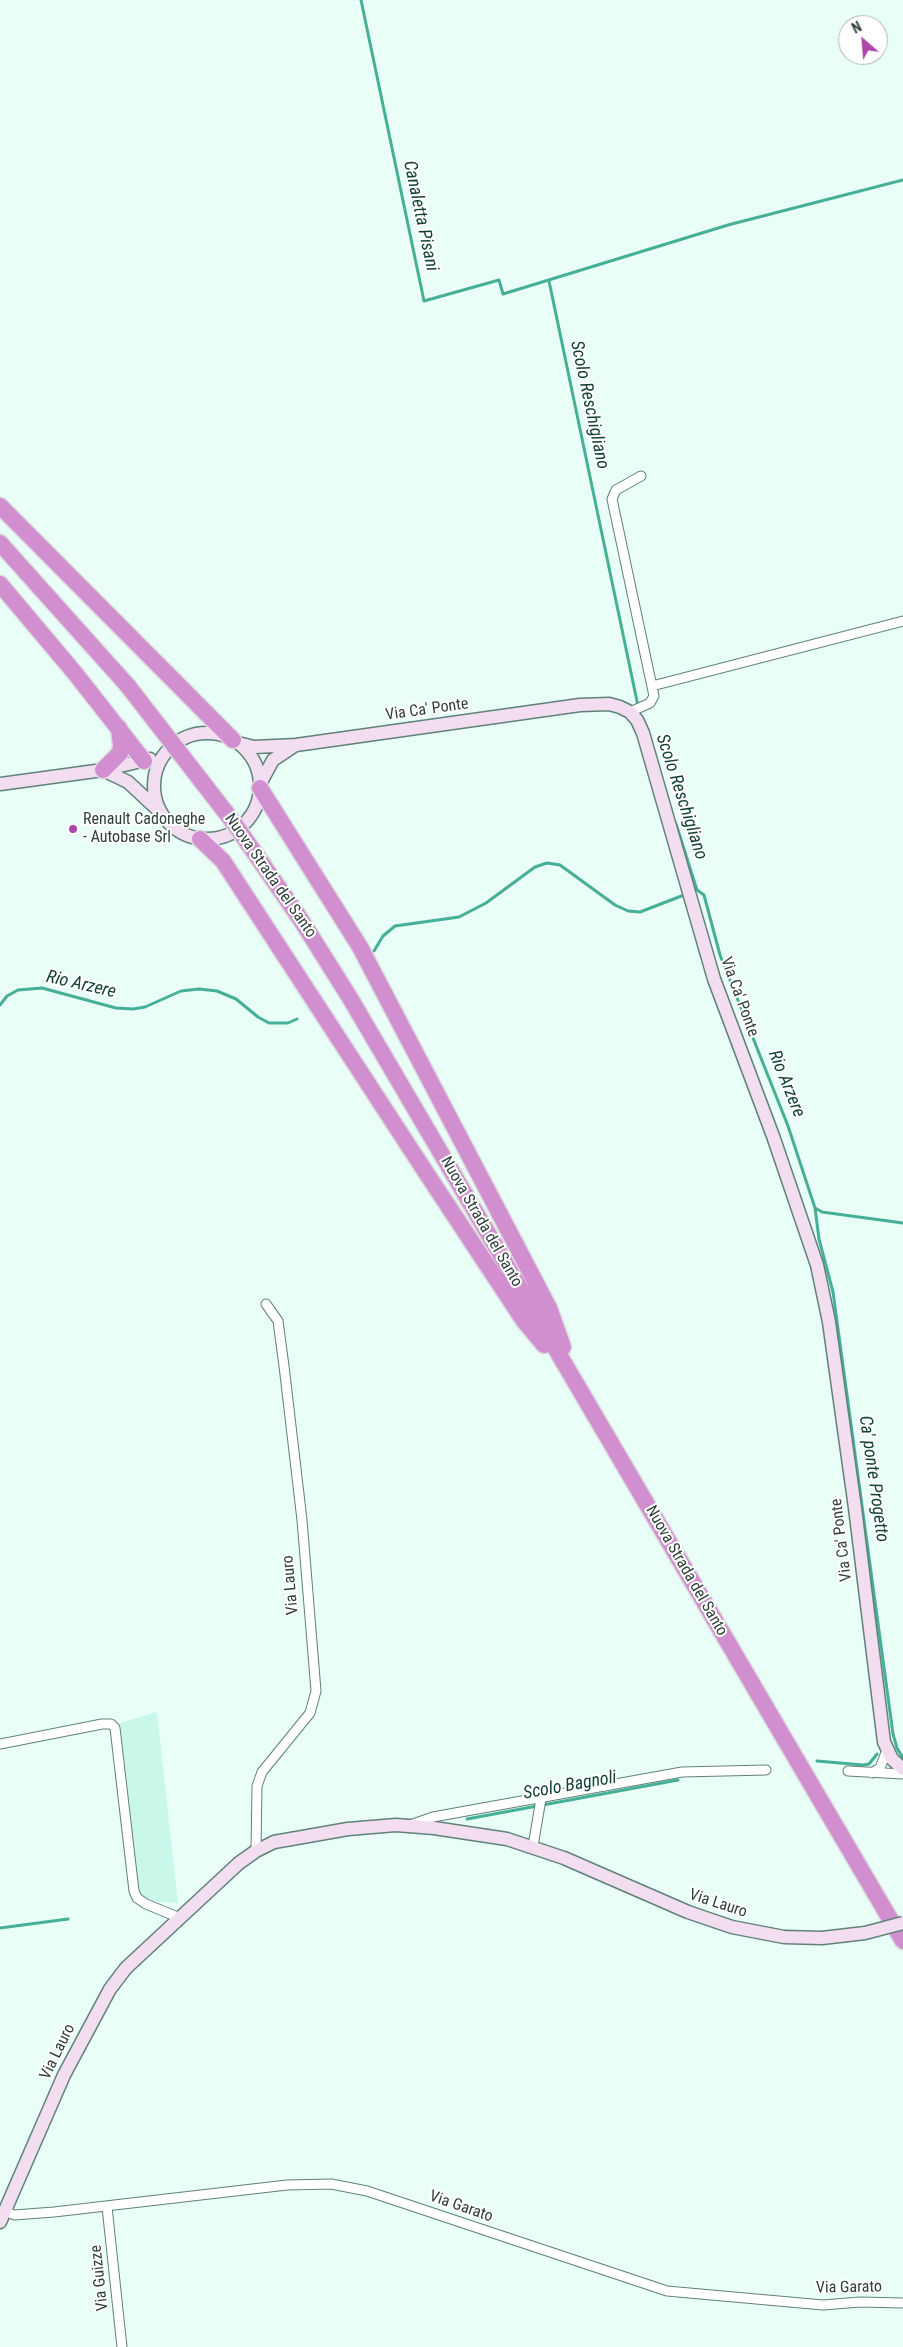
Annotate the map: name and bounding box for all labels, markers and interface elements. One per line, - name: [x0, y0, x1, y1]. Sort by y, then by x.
- north arrow: [838, 15, 888, 65]
- text: N: [849, 18, 864, 37]
- water label: Canaletta Pisani: [398, 159, 442, 273]
- water label: Scolo Reschigliano: [565, 339, 613, 471]
- street label: Via Ca' Ponte: [384, 695, 470, 725]
- water label: Scolo Reschigliano: [651, 731, 711, 863]
- place label: Renault Cadoneghe - Autobase Srl: [83, 810, 205, 848]
- street label: Nuova Strada del Santo: [220, 810, 320, 942]
- marker: Renault Cadoneghe - Autobase Srl: [67, 823, 79, 835]
- street label: Via Ca' Ponte: [716, 955, 762, 1039]
- water label: Rio Arzere: [44, 967, 118, 1003]
- water label: Rio Arzere: [763, 1047, 809, 1121]
- street label: Nuova Strada del Santo: [436, 1153, 526, 1291]
- water label: Ca' ponte Progetto: [853, 1414, 893, 1544]
- street label: Via Ca' Ponte: [827, 1497, 857, 1583]
- street label: Nuova Strada del Santo: [641, 1502, 731, 1640]
- street label: Via Lauro: [279, 1554, 303, 1616]
- water label: Scolo Bagnoli: [522, 1767, 618, 1805]
- street label: Via Lauro: [687, 1886, 749, 1922]
- street label: Via Lauro: [36, 2021, 80, 2083]
- street label: Via Garato: [427, 2187, 495, 2227]
- street label: Via Guizze: [87, 2244, 113, 2312]
- street label: Via Garato: [816, 2278, 882, 2298]

